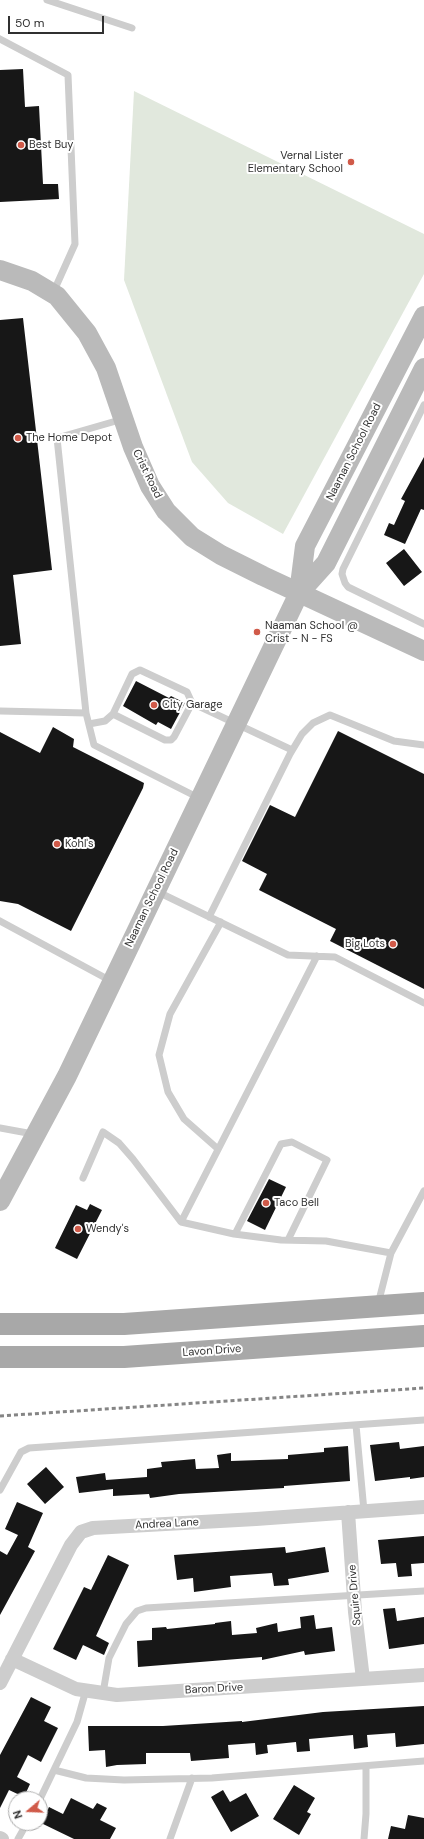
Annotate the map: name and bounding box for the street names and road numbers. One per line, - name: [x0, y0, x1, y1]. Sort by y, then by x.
- street label: Naaman School Road: [324, 401, 384, 503]
- street label: Crist Road: [130, 447, 164, 501]
- street label: Naaman School Road: [122, 847, 182, 949]
- street label: Lavon Drive: [182, 1342, 242, 1360]
- street label: Andrea Lane: [135, 1516, 199, 1532]
- street label: Squire Drive: [346, 1564, 364, 1626]
- street label: Baron Drive: [185, 1681, 243, 1697]

